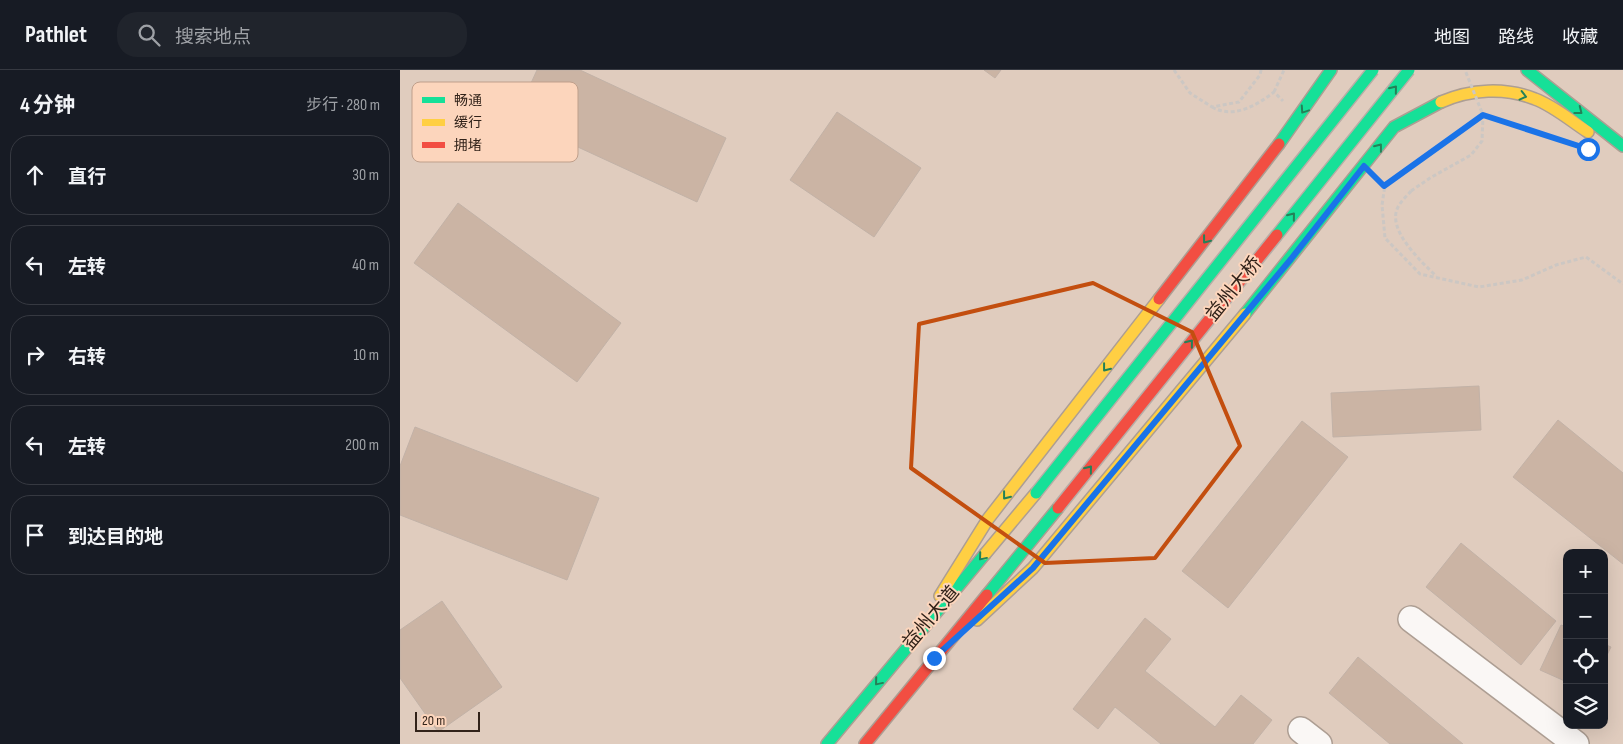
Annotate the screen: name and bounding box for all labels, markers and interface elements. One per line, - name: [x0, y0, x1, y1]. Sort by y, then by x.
- search box: [117, 12, 467, 57]
- text: Pathlet: [25, 20, 87, 49]
- icon: search: [135, 21, 163, 49]
- text: 搜索地点: [175, 26, 251, 49]
- text: 地图: [1434, 27, 1470, 48]
- text: 路线: [1498, 27, 1534, 48]
- text: 收藏: [1562, 27, 1598, 48]
- legend: [412, 82, 578, 162]
- one-way arrow: [1388, 86, 1396, 95]
- one-way arrow: [1519, 90, 1528, 101]
- text: 畅通: [454, 92, 482, 109]
- text: 4 分钟: [20, 93, 75, 118]
- text: 步行 · 280 m: [306, 96, 380, 115]
- one-way arrow: [1301, 105, 1310, 114]
- one-way arrow: [1573, 106, 1582, 114]
- text: 缓行: [454, 114, 482, 131]
- text: 拥堵: [454, 137, 482, 154]
- route start: [1577, 138, 1600, 161]
- one-way arrow: [1374, 144, 1382, 153]
- icon: ahead: [21, 161, 49, 189]
- text: 直行: [68, 166, 106, 189]
- text: 30 m: [352, 166, 379, 185]
- one-way arrow: [1287, 213, 1295, 222]
- one-way arrow: [1203, 234, 1211, 243]
- icon: left: [21, 251, 49, 279]
- street label: 益州大桥: [1201, 252, 1267, 326]
- text: 左转: [68, 256, 106, 279]
- text: 40 m: [352, 256, 379, 275]
- one-way arrow: [1185, 340, 1193, 349]
- icon: right: [21, 341, 49, 369]
- text: 右转: [68, 346, 106, 369]
- text: 10 m: [353, 346, 379, 365]
- one-way arrow: [1103, 362, 1112, 372]
- icon: left: [21, 431, 49, 459]
- text: 左转: [68, 436, 106, 459]
- text: 200 m: [345, 436, 379, 455]
- one-way arrow: [1083, 466, 1092, 475]
- one-way arrow: [1003, 490, 1012, 500]
- icon: arrive: [21, 521, 49, 549]
- text: 到达目的地: [68, 526, 163, 549]
- map controls: [1563, 549, 1608, 729]
- button: +: [1563, 549, 1608, 594]
- one-way arrow: [979, 551, 988, 560]
- street label: 益州大道: [898, 581, 964, 655]
- button: −: [1563, 594, 1608, 639]
- button: locate: [1563, 639, 1608, 684]
- route end: [923, 647, 946, 670]
- one-way arrow: [876, 676, 884, 685]
- button: layers: [1563, 684, 1608, 729]
- scale bar: [415, 709, 480, 732]
- text: 20 m: [422, 712, 445, 729]

